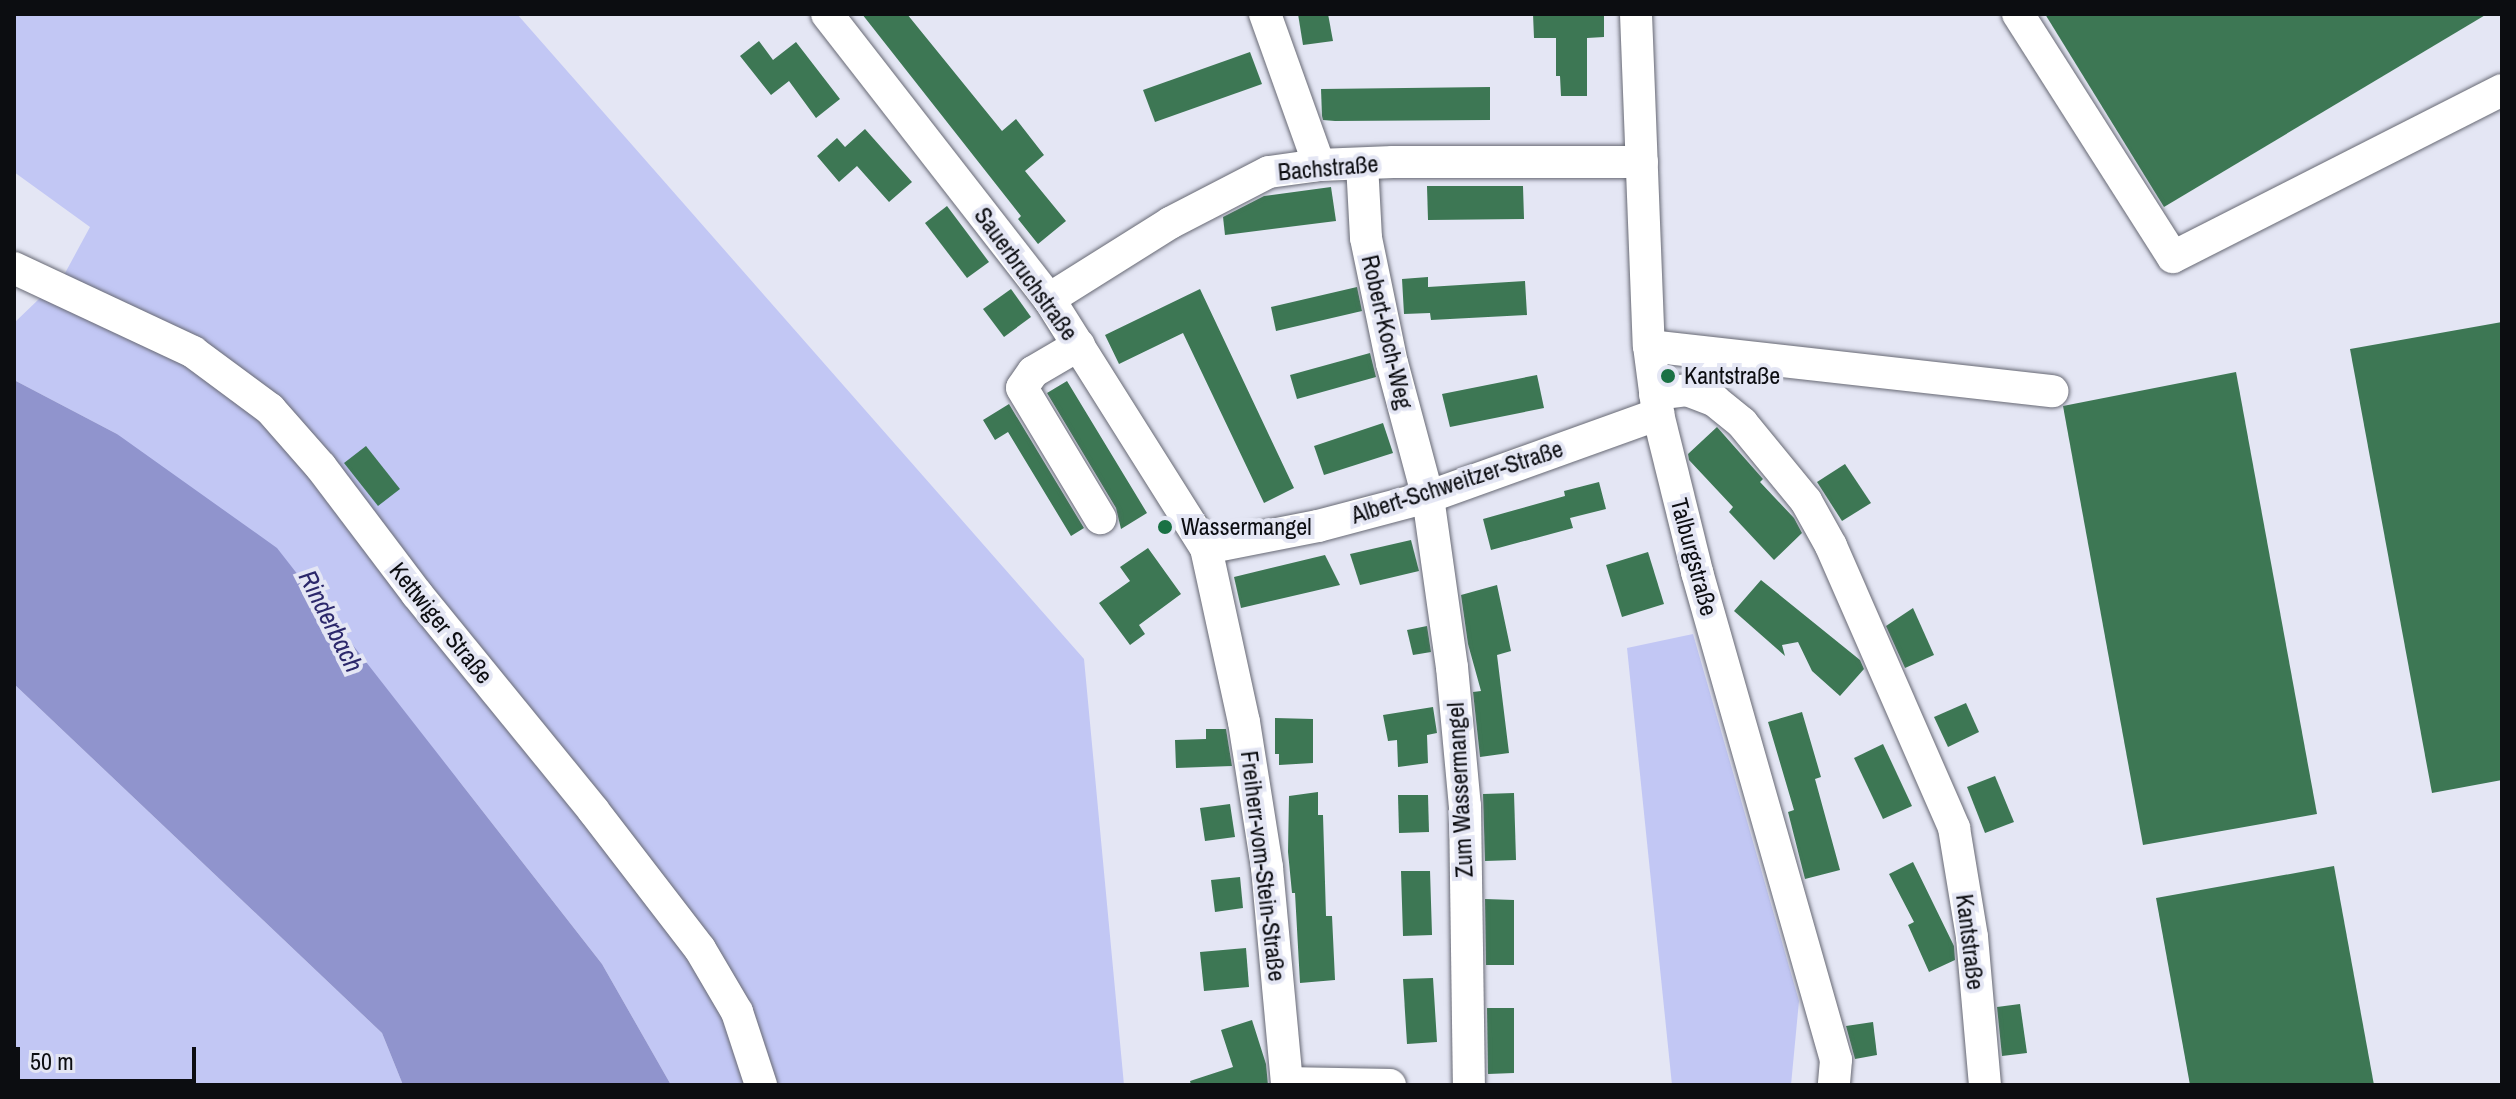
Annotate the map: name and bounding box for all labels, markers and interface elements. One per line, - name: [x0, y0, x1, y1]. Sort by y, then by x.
- street label: Bachstraße: [1277, 149, 1379, 187]
- street label: Sauerbruchstraße: [968, 202, 1084, 346]
- street label: Robert-Koch-Weg: [1355, 252, 1419, 412]
- place label: Kantstraße: [1684, 362, 1780, 390]
- marker: Kantstraße: [1659, 367, 1677, 385]
- street label: Albert-Schweitzer-Straße: [1347, 434, 1567, 530]
- street label: Talburgstraße: [1664, 495, 1724, 619]
- place label: Wassermangel: [1181, 513, 1312, 541]
- marker: Wassermangel: [1156, 518, 1174, 536]
- street label: Kettwiger Straße: [383, 557, 499, 689]
- water label: Rinderbach: [292, 565, 370, 677]
- street label: Zum Wassermangel: [1441, 702, 1479, 878]
- street label: Freiherr-vom-Stein-Straße: [1235, 749, 1291, 983]
- street label: Kantstraße: [1950, 892, 1990, 992]
- scale bar: [20, 1031, 200, 1081]
- text: 50 m: [30, 1045, 74, 1077]

